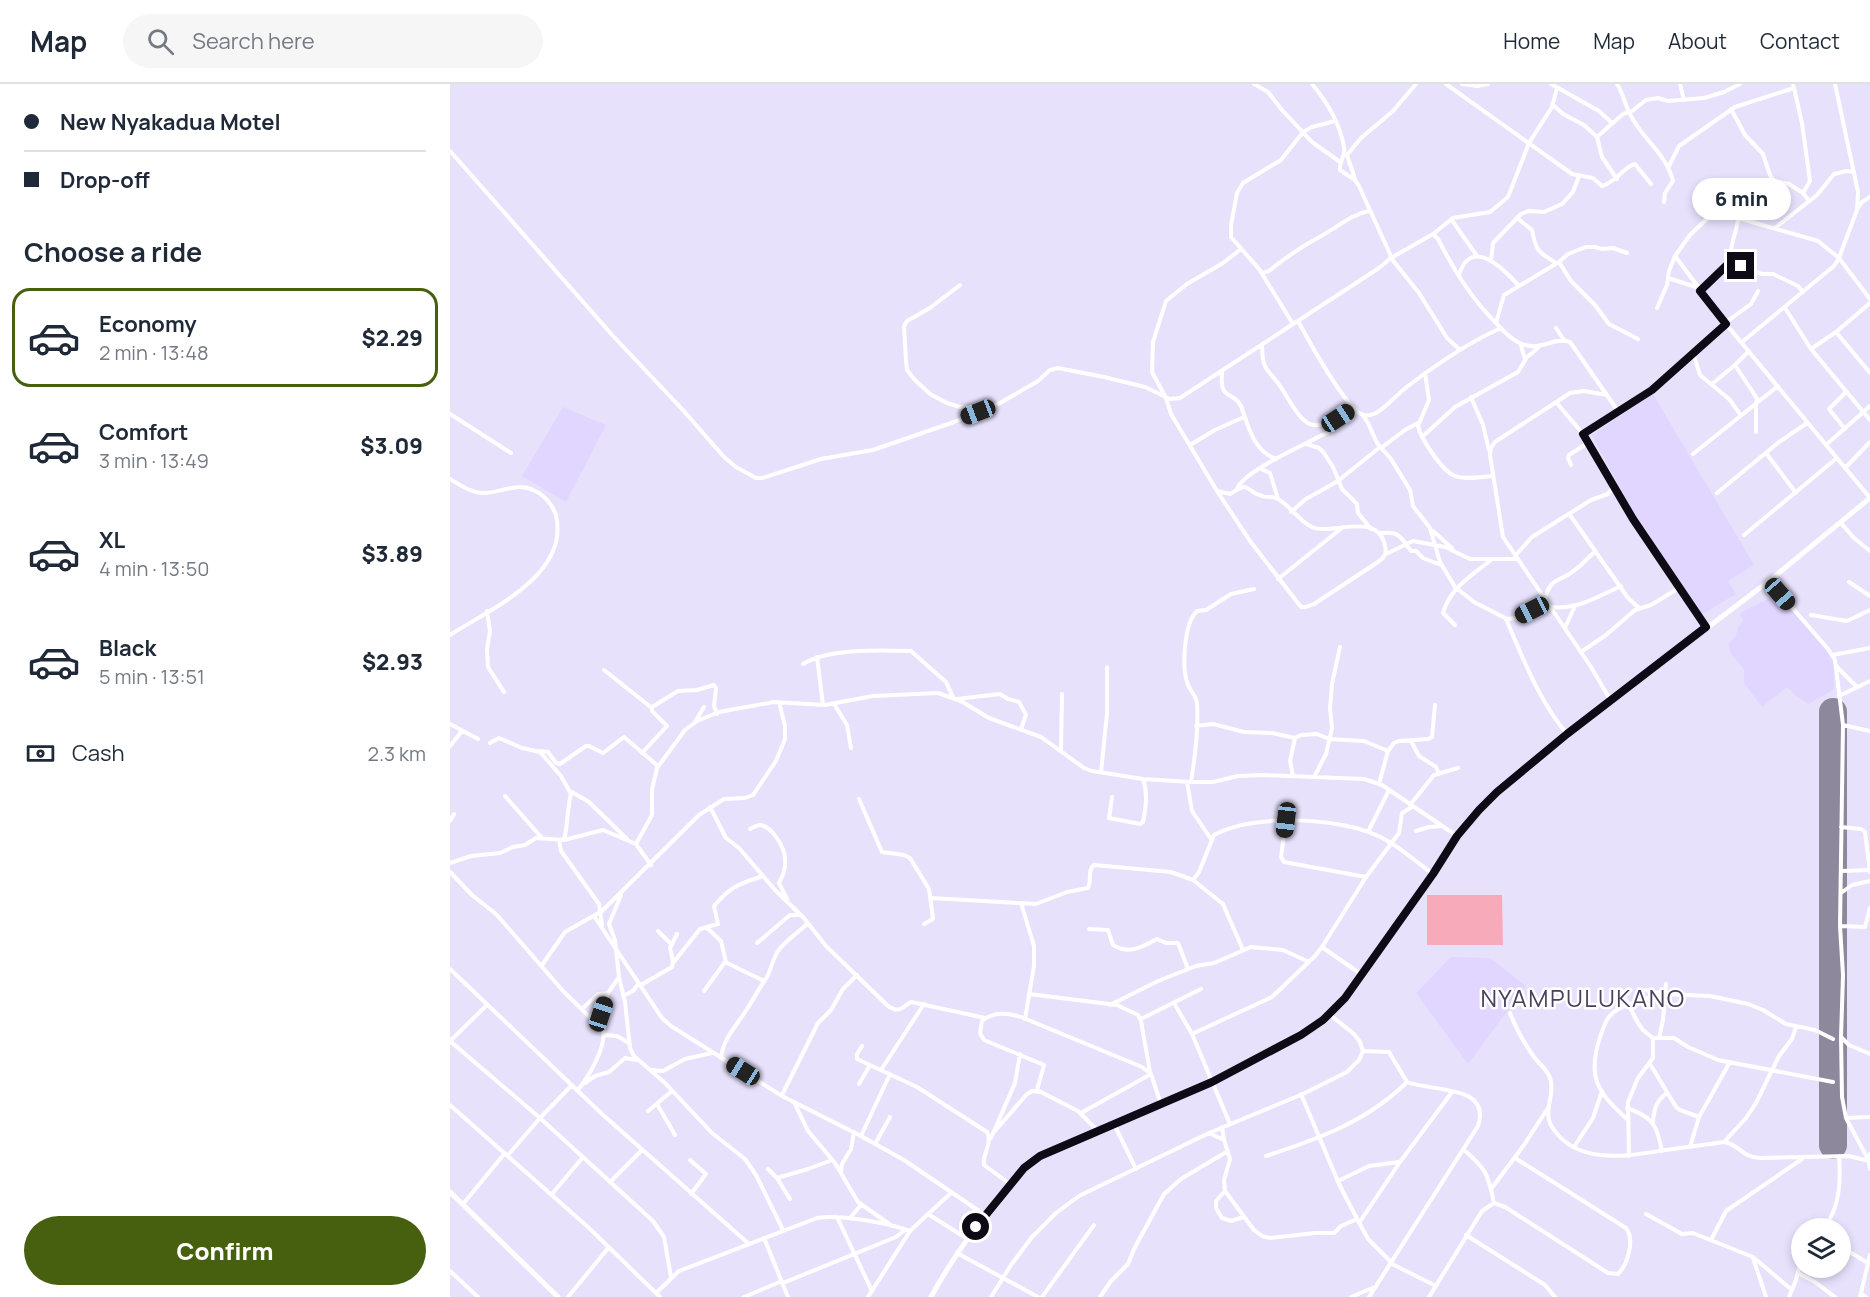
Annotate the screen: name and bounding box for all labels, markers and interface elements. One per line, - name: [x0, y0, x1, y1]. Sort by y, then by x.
- search box: [123, 14, 543, 68]
- text: Map: [30, 22, 87, 60]
- icon: search: [144, 25, 177, 58]
- text: Search here: [192, 26, 315, 56]
- text: Home: [1503, 27, 1560, 55]
- text: Map: [1593, 27, 1635, 55]
- text: About: [1668, 27, 1727, 55]
- text: Contact: [1760, 27, 1840, 55]
- text: New Nyakadua Motel: [60, 107, 281, 137]
- text: Drop-off: [60, 165, 150, 195]
- callout: 6 min: [1692, 179, 1790, 221]
- text: 6 min: [1715, 185, 1768, 212]
- text: Choose a ride: [24, 233, 202, 270]
- route end: [1727, 252, 1754, 279]
- text: Economy: [99, 309, 197, 339]
- icon: car: [27, 311, 81, 365]
- text: $2.29: [362, 323, 423, 353]
- text: 2 min · 13:48: [99, 339, 209, 366]
- car: [958, 397, 998, 427]
- car: [1318, 401, 1358, 435]
- text: Comfort: [99, 417, 188, 447]
- icon: car: [27, 419, 81, 473]
- text: $3.09: [360, 431, 423, 461]
- text: 3 min · 13:49: [99, 447, 209, 474]
- text: XL: [99, 525, 125, 555]
- icon: car: [27, 527, 81, 581]
- text: $3.89: [361, 539, 423, 569]
- text: 4 min · 13:50: [99, 555, 209, 582]
- car: [1761, 575, 1799, 613]
- car: [1512, 594, 1552, 626]
- text: Black: [99, 633, 156, 663]
- icon: car: [27, 635, 81, 689]
- text: $2.93: [362, 647, 423, 677]
- text: 5 min · 13:51: [99, 663, 205, 690]
- icon: cash: [24, 737, 57, 770]
- text: Cash: [72, 738, 125, 768]
- text: 2.3 km: [368, 740, 426, 767]
- car: [1275, 801, 1297, 839]
- district label: NYAMPULUKANO: [1480, 981, 1686, 1014]
- car: [587, 994, 615, 1034]
- car: [723, 1054, 763, 1088]
- route start: [962, 1213, 989, 1240]
- button: Confirm: [24, 1216, 426, 1285]
- map controls: [1791, 1218, 1851, 1278]
- button: layers: [1791, 1218, 1851, 1278]

